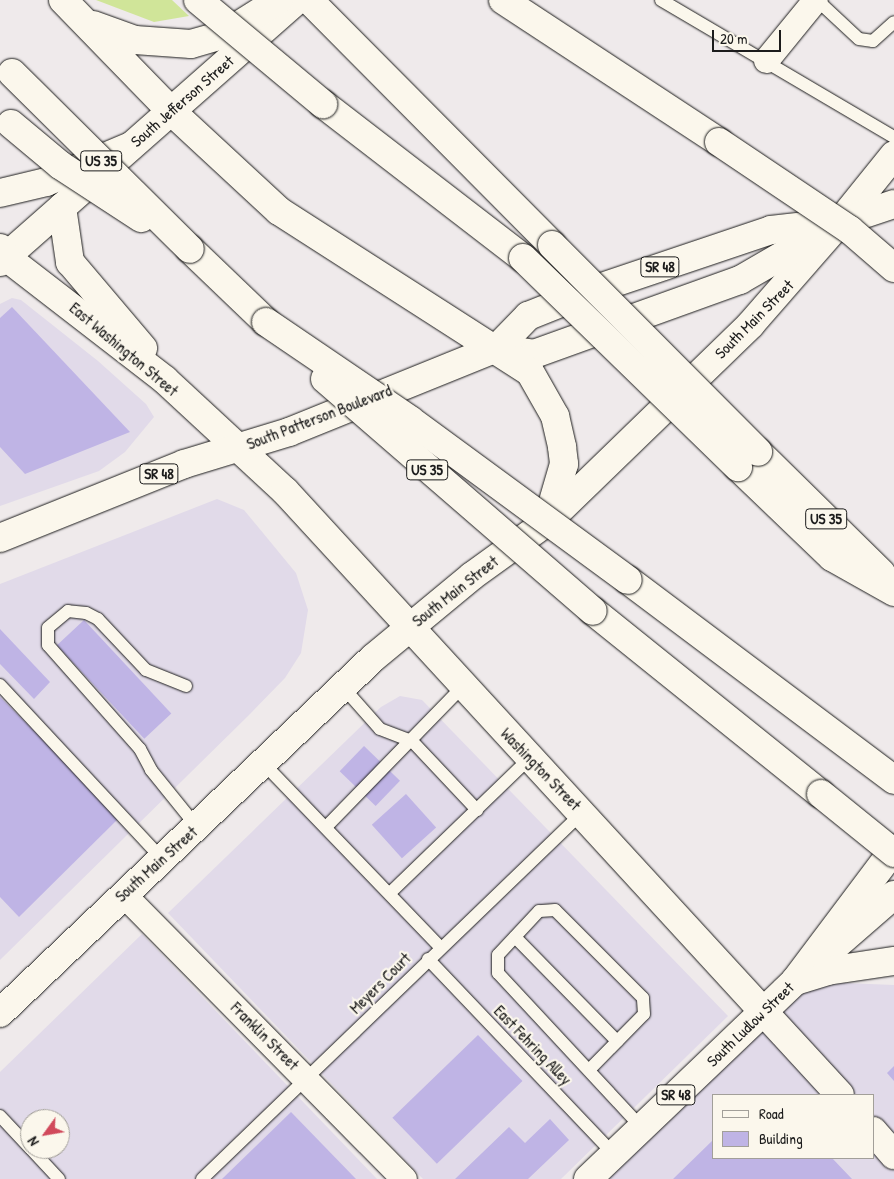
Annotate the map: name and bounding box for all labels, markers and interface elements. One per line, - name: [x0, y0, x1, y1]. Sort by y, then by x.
- scale bar: [714, 20, 783, 52]
- text: 20 m: [720, 28, 747, 49]
- street label: South Jefferson Street: [127, 51, 237, 151]
- road number: US 35: [80, 148, 122, 174]
- road number: SR 48: [640, 254, 680, 280]
- street label: South Main Street: [711, 276, 797, 362]
- street label: East Washington Street: [66, 298, 182, 400]
- street label: South Patterson Boulevard: [244, 380, 394, 454]
- road number: US 35: [406, 458, 448, 482]
- road number: SR 48: [139, 462, 179, 486]
- road number: US 35: [805, 506, 847, 532]
- street label: South Main Street: [408, 552, 502, 630]
- street label: Washington Street: [497, 724, 585, 814]
- street label: South Main Street: [111, 822, 201, 906]
- street label: Meyers Court: [346, 949, 414, 1017]
- street label: South Ludlow Street: [702, 978, 798, 1070]
- street label: Franklin Street: [227, 998, 303, 1074]
- street label: East Fehring Alley: [490, 1001, 576, 1089]
- road number: SR 48: [656, 1082, 696, 1108]
- legend: [712, 1094, 874, 1159]
- text: Road: [759, 1103, 784, 1124]
- north arrow: [20, 1109, 70, 1159]
- text: Building: [759, 1128, 803, 1149]
- text: N: [23, 1133, 43, 1150]

